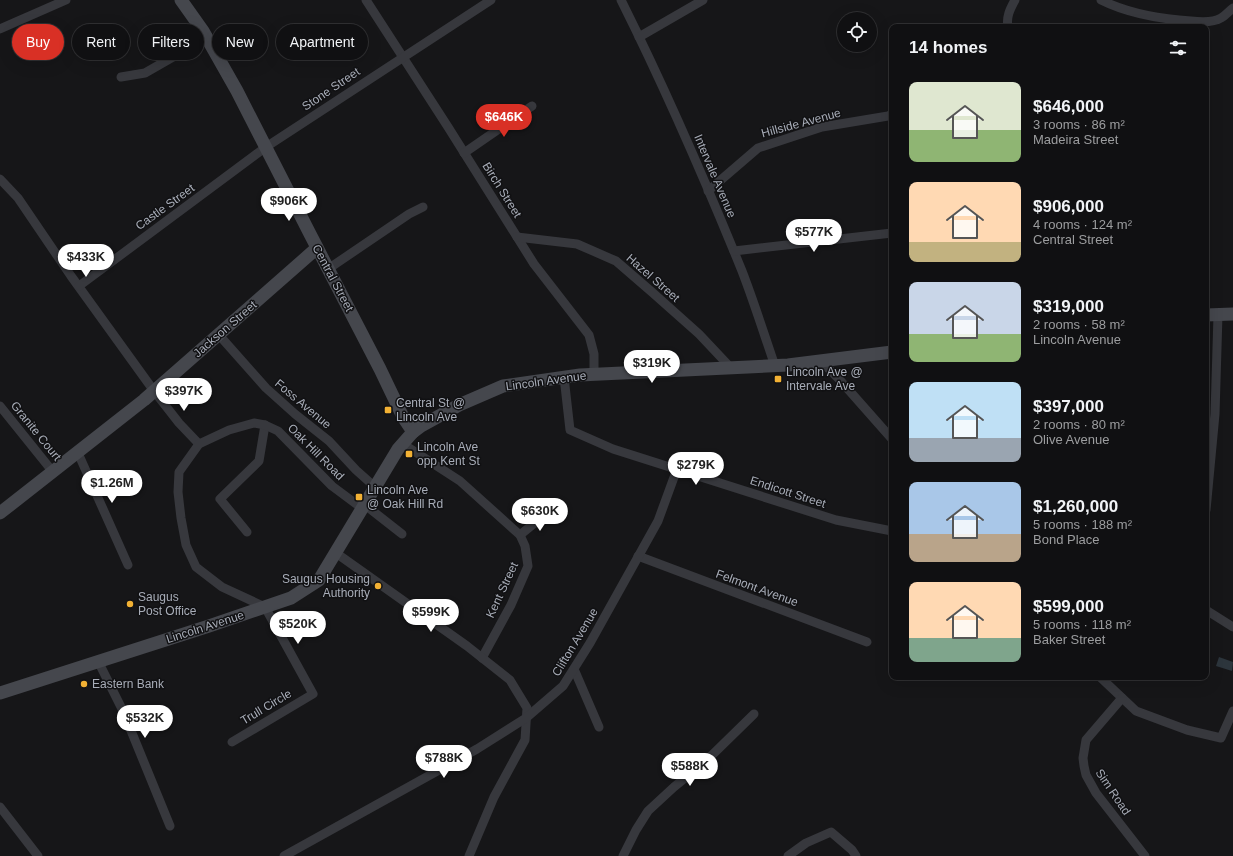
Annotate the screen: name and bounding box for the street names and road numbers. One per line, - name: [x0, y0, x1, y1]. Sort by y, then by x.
- street label: Stone Street: [299, 64, 363, 113]
- street label: Hillside Avenue: [760, 106, 843, 140]
- street label: Intervale Avenue: [691, 132, 739, 220]
- street label: Birch Street: [479, 160, 525, 221]
- street label: Castle Street: [133, 181, 198, 233]
- street label: Central Street: [309, 242, 357, 315]
- street label: Hazel Street: [623, 251, 683, 305]
- street label: Jackson Street: [190, 297, 260, 360]
- street label: Lincoln Avenue: [505, 368, 587, 394]
- street label: Foss Avenue: [272, 376, 334, 432]
- street label: Granite Court: [8, 399, 65, 464]
- street label: Oak Hill Road: [285, 421, 347, 483]
- street label: Endicott Street: [748, 473, 828, 511]
- street label: Kent Street: [483, 559, 521, 620]
- street label: Felmont Avenue: [714, 567, 800, 609]
- street label: Clifton Avenue: [549, 605, 601, 679]
- street label: Lincoln Avenue: [164, 608, 246, 646]
- street label: Trull Circle: [238, 686, 294, 728]
- street label: Sim Road: [1092, 766, 1134, 818]

